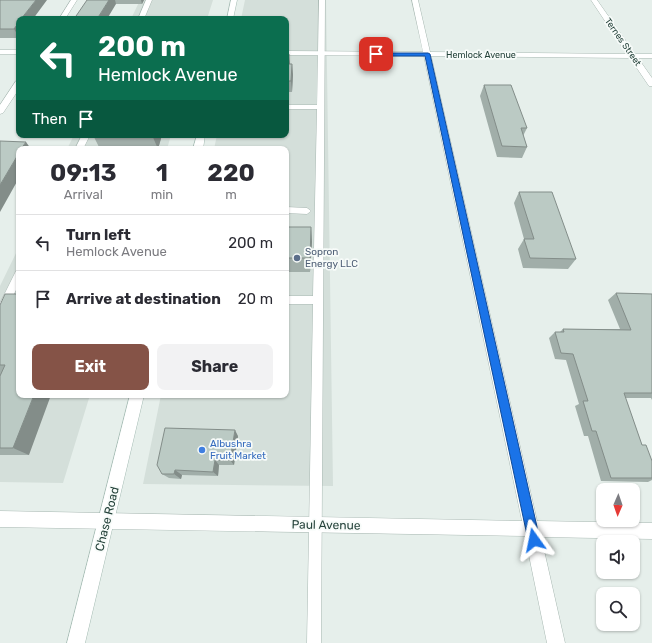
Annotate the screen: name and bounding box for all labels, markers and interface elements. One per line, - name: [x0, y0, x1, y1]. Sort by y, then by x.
- street label: Ternes Street: [603, 16, 643, 68]
- text: 200 m: [98, 30, 186, 63]
- icon: left: [32, 32, 84, 84]
- pin: [359, 37, 393, 71]
- icon: arrive: [365, 43, 387, 65]
- street label: Hemlock Avenue: [446, 50, 516, 60]
- text: Hemlock Avenue: [98, 64, 238, 86]
- icon: arrive: [75, 108, 97, 130]
- text: Then: [32, 110, 67, 128]
- text: 09:13: [50, 159, 117, 187]
- text: 1: [156, 159, 168, 187]
- text: 220: [207, 159, 255, 187]
- text: Arrival: [64, 187, 103, 202]
- text: min: [151, 187, 173, 202]
- text: m: [225, 187, 237, 202]
- text: Turn left: [66, 226, 131, 244]
- icon: left: [32, 232, 54, 254]
- text: 200 m: [228, 234, 273, 252]
- text: Hemlock Avenue: [66, 244, 167, 259]
- place label: Sopron Energy LLC: [305, 246, 358, 270]
- marker: Sopron Energy LLC: [292, 253, 302, 263]
- icon: arrive: [32, 288, 54, 310]
- text: Arrive at destination: [66, 290, 221, 308]
- text: 20 m: [238, 290, 273, 308]
- button: Exit: [32, 344, 149, 390]
- button: Share: [157, 344, 273, 390]
- place label: Albushra Fruit Market: [210, 438, 266, 462]
- marker: Albushra Fruit Market: [197, 445, 207, 455]
- north arrow: [596, 483, 640, 527]
- map controls: [596, 483, 640, 631]
- street label: Chase Road: [92, 485, 122, 553]
- street label: Paul Avenue: [291, 517, 361, 533]
- position arrow: [513, 519, 555, 561]
- button: sound: [596, 535, 640, 579]
- button: search: [596, 587, 640, 631]

